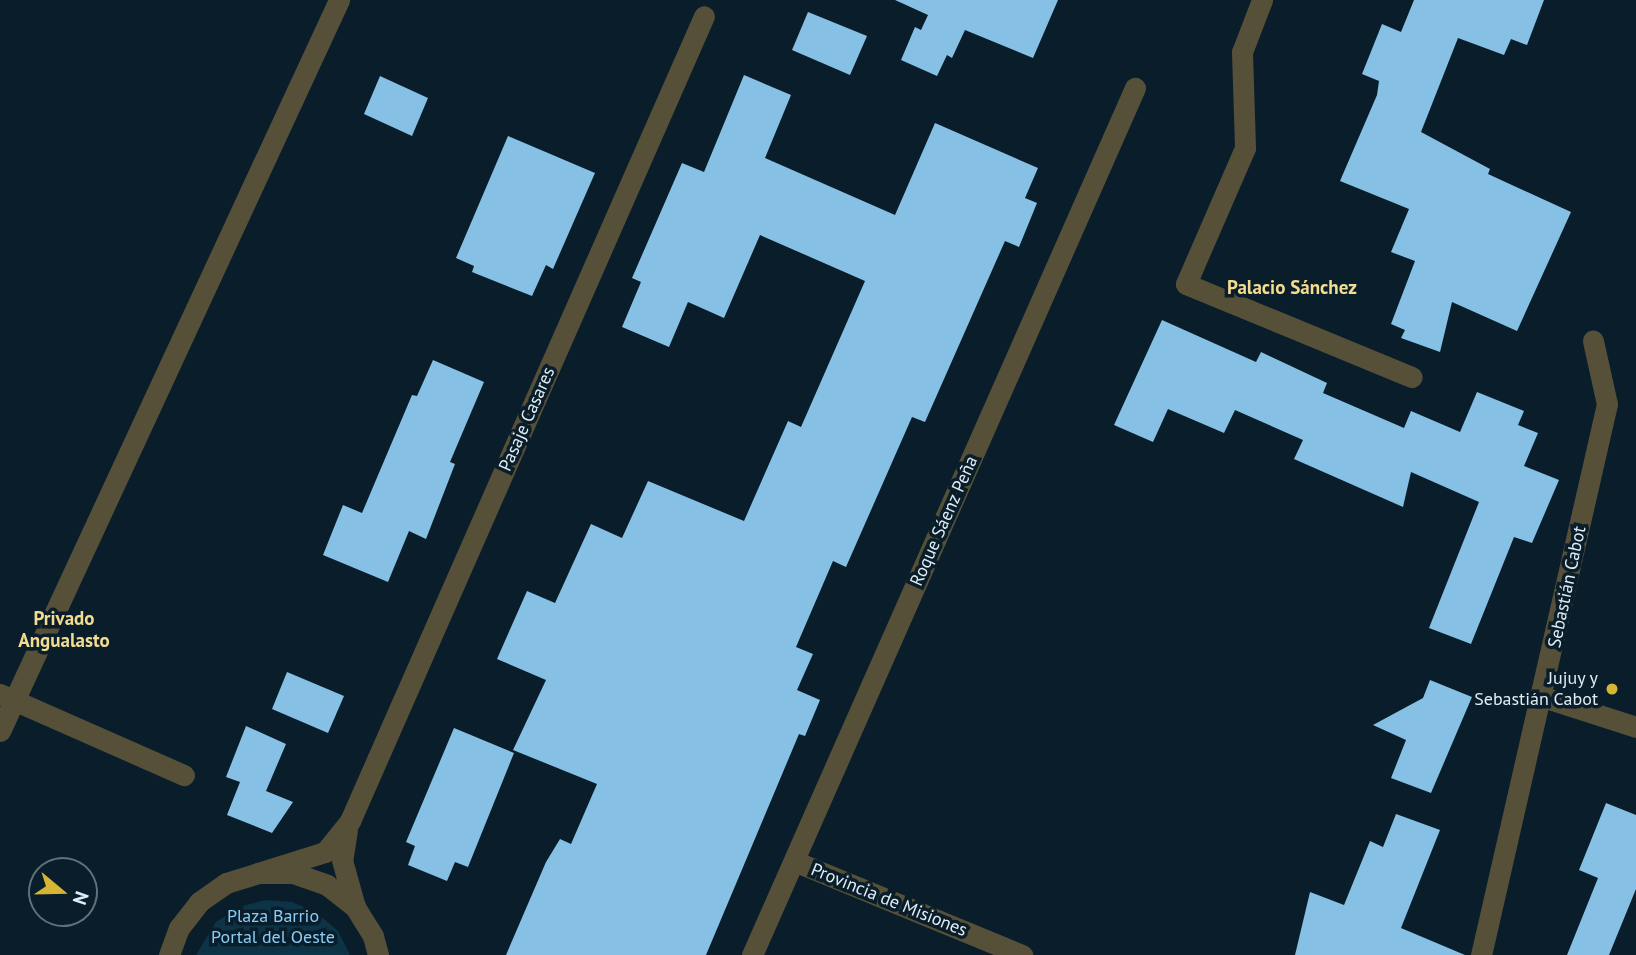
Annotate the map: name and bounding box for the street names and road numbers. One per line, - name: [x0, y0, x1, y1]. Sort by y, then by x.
- street label: Pasaje Casares: [494, 364, 560, 474]
- street label: Roque Sáenz Peña: [906, 452, 982, 590]
- street label: Sebastián Cabot: [1544, 524, 1590, 650]
- street label: Provincia de Misiones: [808, 859, 970, 941]

